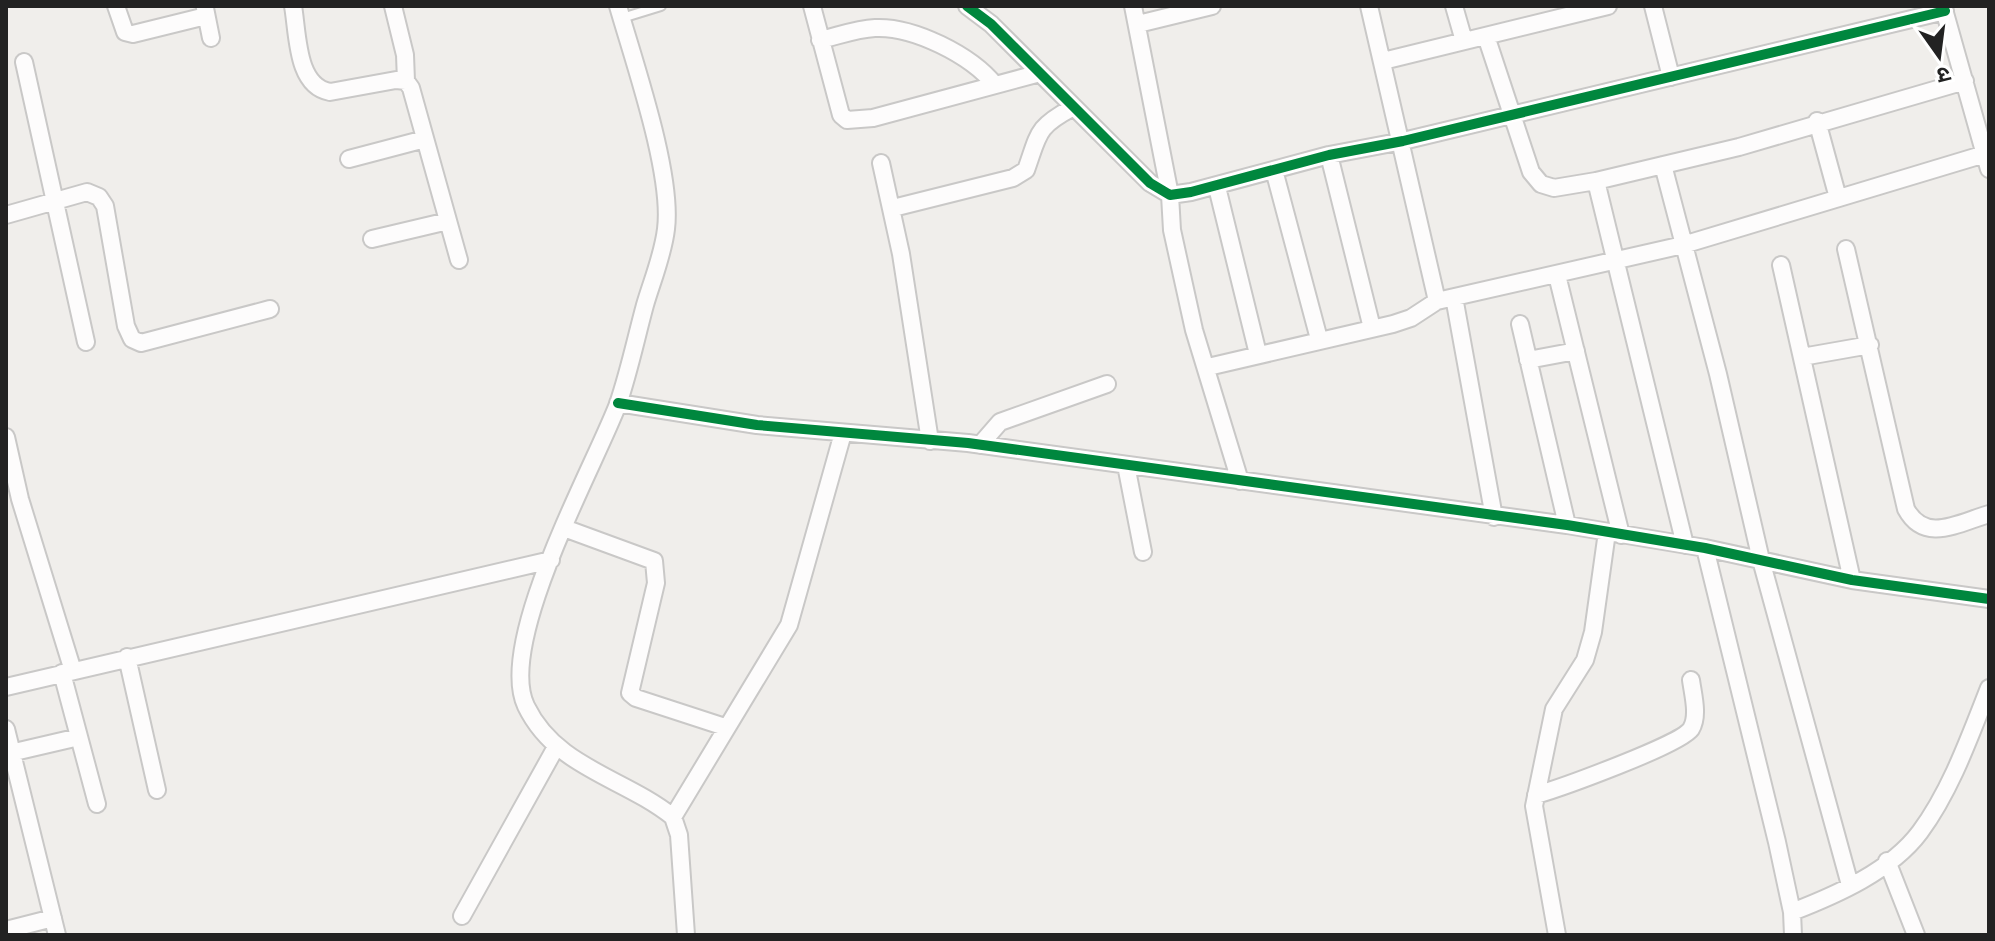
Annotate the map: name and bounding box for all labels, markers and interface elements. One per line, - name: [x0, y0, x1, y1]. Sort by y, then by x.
- north arrow: [1899, 16, 1979, 96]
- text: उ: [1933, 58, 1953, 88]

